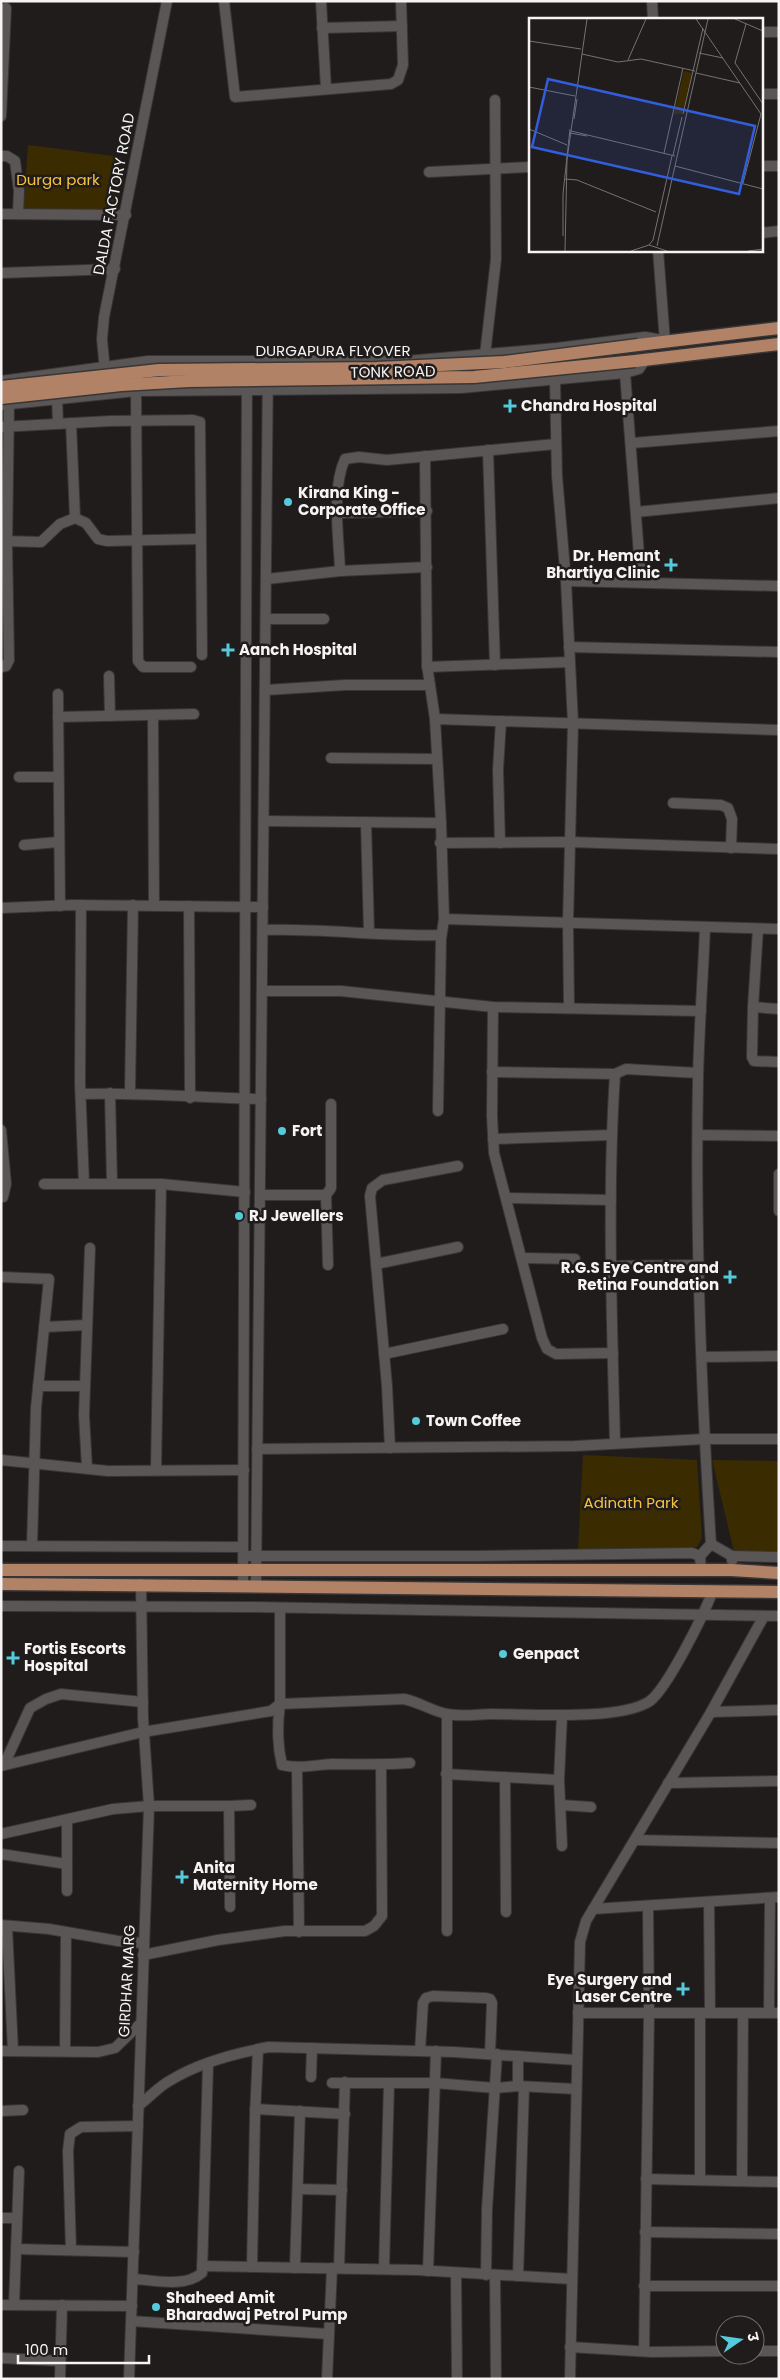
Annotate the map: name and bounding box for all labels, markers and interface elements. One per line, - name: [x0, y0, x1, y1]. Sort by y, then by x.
- inset map: [529, 18, 762, 251]
- street label: DALDA FACTORY ROAD: [87, 111, 140, 277]
- park label: Durga park: [16, 169, 100, 190]
- street label: DURGAPURA FLYOVER: [255, 340, 411, 361]
- street label: TONK ROAD: [350, 360, 436, 383]
- place label: Chandra Hospital: [521, 395, 657, 416]
- marker: Chandra Hospital: [503, 399, 517, 413]
- place label: Kirana King - Corporate Office: [298, 482, 426, 520]
- marker: Kirana King - Corporate Office: [282, 496, 294, 508]
- place label: Dr. Hemant Bhartiya Clinic: [546, 545, 660, 583]
- marker: Dr. Hemant Bhartiya Clinic: [664, 558, 678, 572]
- place label: Aanch Hospital: [239, 639, 357, 660]
- marker: Aanch Hospital: [221, 643, 235, 657]
- place label: Fort: [292, 1120, 322, 1141]
- marker: Fort: [276, 1125, 288, 1137]
- place label: RJ Jewellers: [249, 1205, 344, 1226]
- marker: RJ Jewellers: [233, 1210, 245, 1222]
- place label: R.G.S Eye Centre and Retina Foundation: [561, 1257, 719, 1295]
- marker: R.G.S Eye Centre and Retina Foundation: [723, 1270, 737, 1284]
- place label: Town Coffee: [426, 1410, 521, 1431]
- marker: Town Coffee: [410, 1415, 422, 1427]
- park label: Adinath Park: [584, 1492, 679, 1513]
- place label: Fortis Escorts Hospital: [24, 1638, 126, 1676]
- place label: Genpact: [513, 1643, 579, 1664]
- marker: Genpact: [497, 1648, 509, 1660]
- marker: Fortis Escorts Hospital: [6, 1651, 20, 1665]
- place label: Anita Maternity Home: [193, 1857, 318, 1895]
- marker: Anita Maternity Home: [175, 1870, 189, 1884]
- street label: GIRDHAR MARG: [113, 1924, 140, 2038]
- place label: Eye Surgery and Laser Centre: [547, 1969, 672, 2007]
- marker: Eye Surgery and Laser Centre: [676, 1982, 690, 1996]
- place label: Shaheed Amit Bharadwaj Petrol Pump: [166, 2287, 348, 2325]
- marker: Shaheed Amit Bharadwaj Petrol Pump: [150, 2301, 162, 2313]
- north arrow: [715, 2315, 765, 2365]
- text: उ: [742, 2330, 764, 2344]
- scale bar: [18, 2332, 149, 2364]
- text: 100 m: [25, 2339, 68, 2360]

